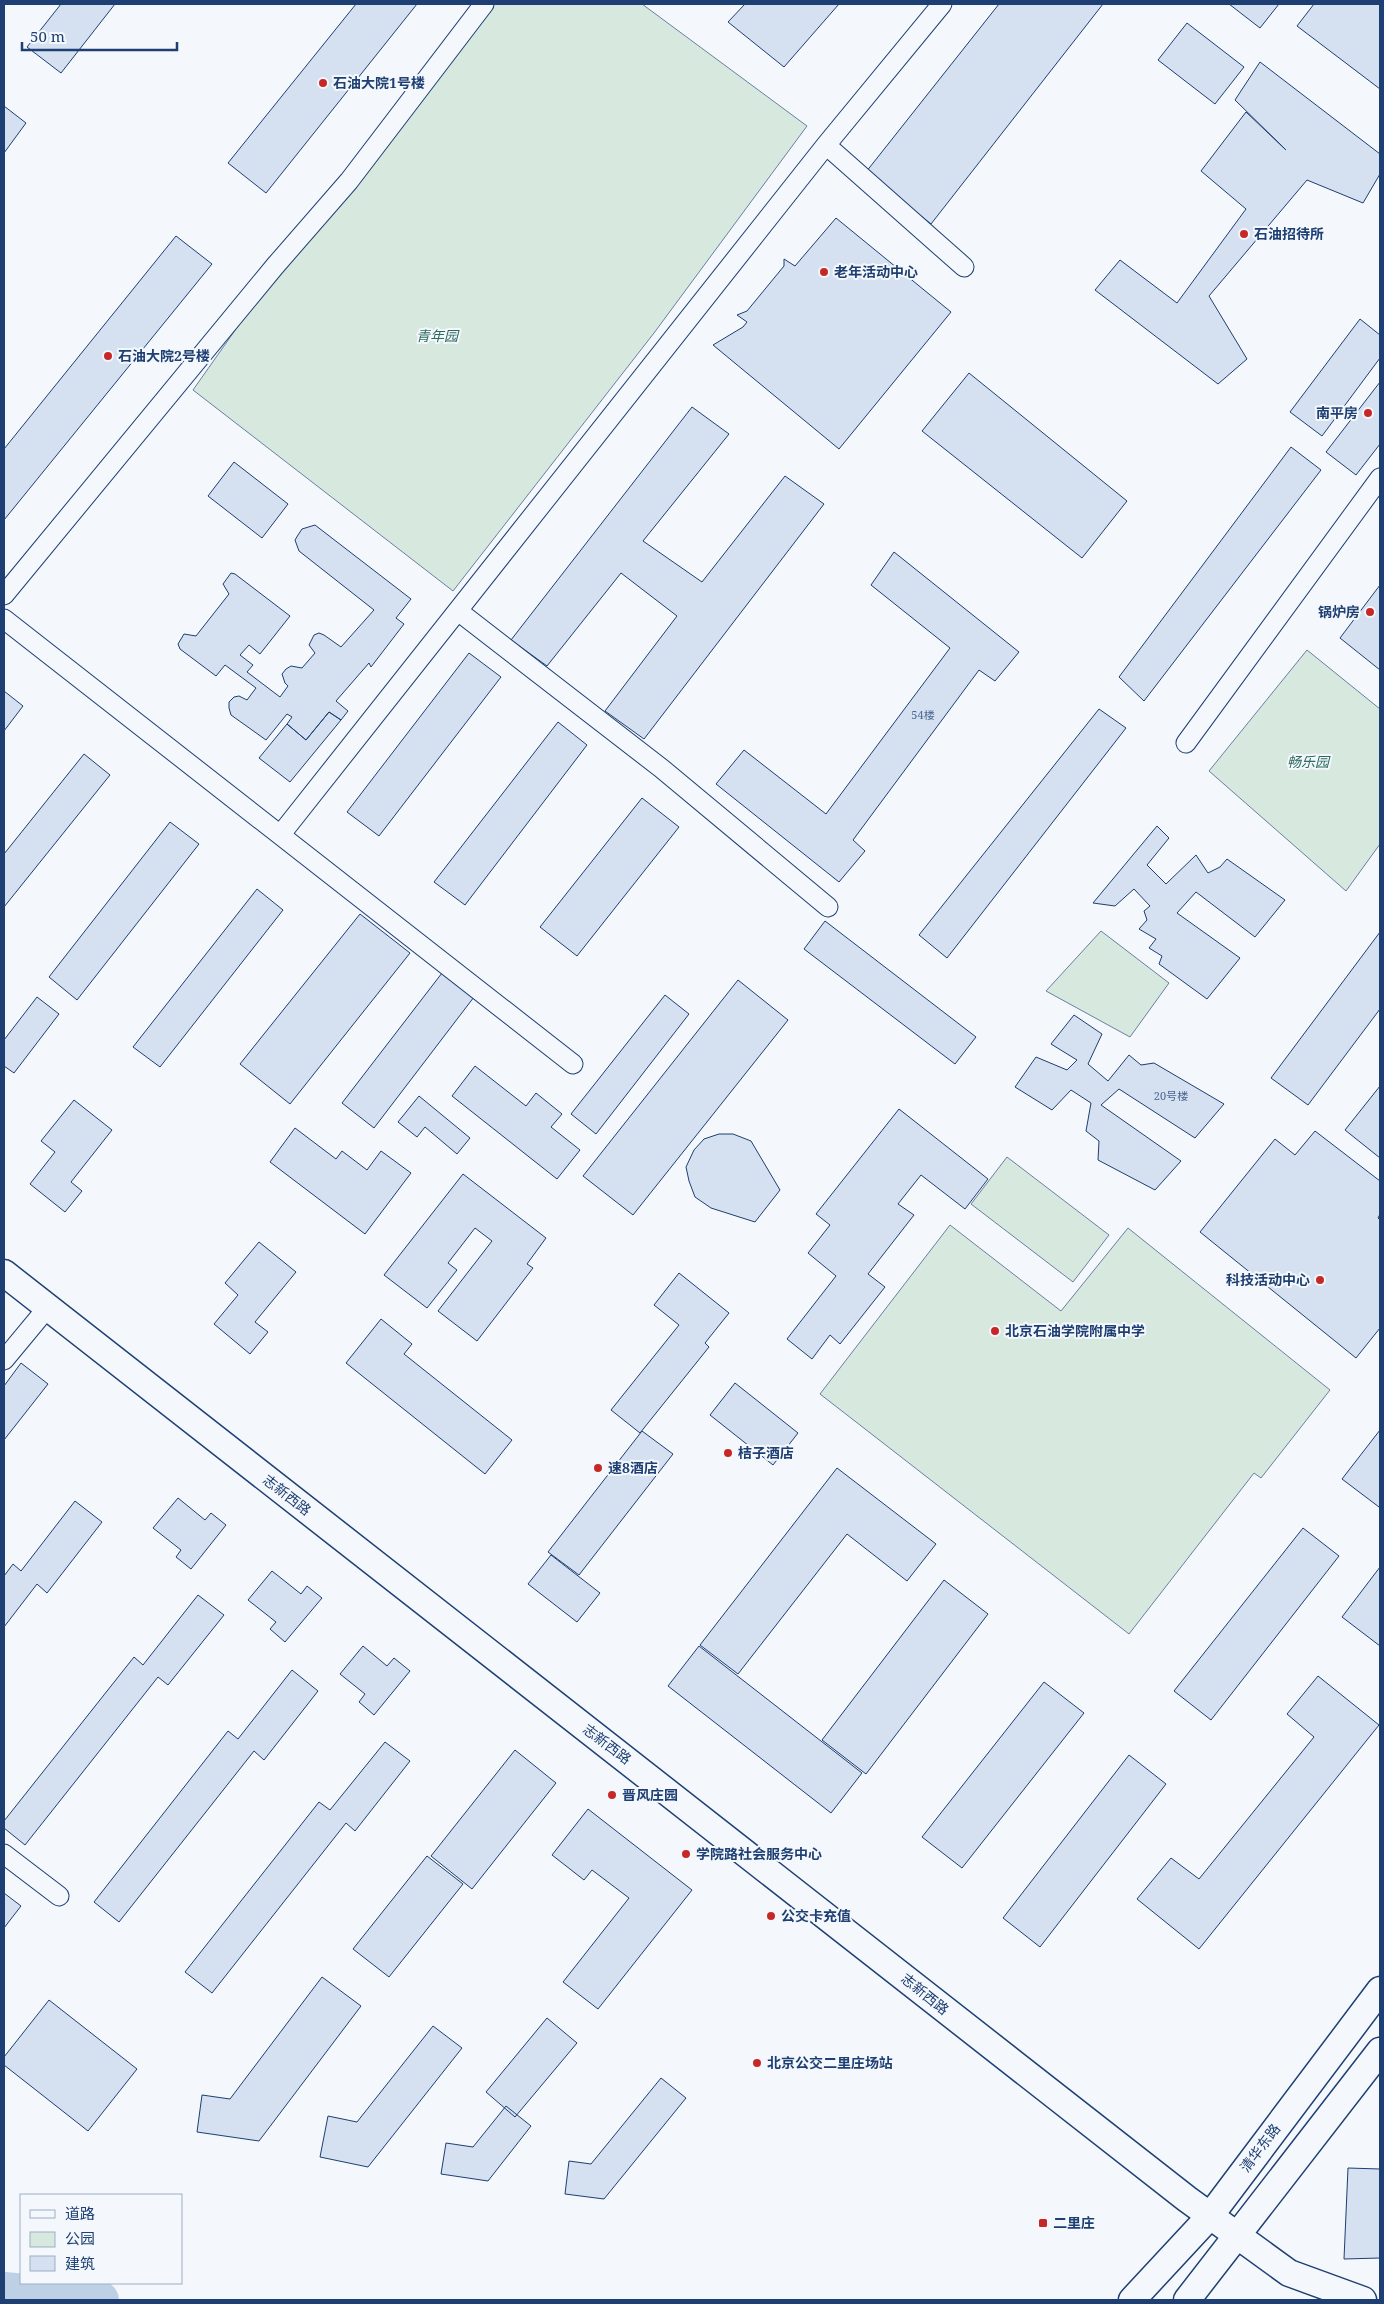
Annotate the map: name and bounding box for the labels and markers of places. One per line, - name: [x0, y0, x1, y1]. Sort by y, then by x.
- place label: 石油大院1号楼: [333, 73, 425, 92]
- marker: 石油大院1号楼: [317, 77, 329, 89]
- place label: 石油招待所: [1254, 224, 1324, 243]
- marker: 石油招待所: [1238, 228, 1250, 240]
- place label: 老年活动中心: [834, 262, 918, 281]
- marker: 老年活动中心: [818, 266, 830, 278]
- place label: 石油大院2号楼: [118, 346, 210, 365]
- marker: 石油大院2号楼: [102, 350, 114, 362]
- place label: 南平房: [1316, 403, 1358, 422]
- marker: 南平房: [1362, 407, 1374, 419]
- place label: 锅炉房: [1318, 602, 1360, 621]
- marker: 锅炉房: [1364, 606, 1376, 618]
- place label: 科技活动中心: [1226, 1270, 1310, 1289]
- marker: 科技活动中心: [1314, 1274, 1326, 1286]
- place label: 北京石油学院附属中学: [1005, 1321, 1145, 1340]
- marker: 北京石油学院附属中学: [989, 1325, 1001, 1337]
- place label: 桔子酒店: [738, 1443, 794, 1462]
- marker: 桔子酒店: [722, 1447, 734, 1459]
- place label: 速8酒店: [608, 1458, 658, 1477]
- marker: 速8酒店: [592, 1462, 604, 1474]
- place label: 晋风庄园: [622, 1785, 678, 1804]
- marker: 晋风庄园: [606, 1789, 618, 1801]
- place label: 学院路社会服务中心: [696, 1844, 822, 1863]
- marker: 学院路社会服务中心: [680, 1848, 692, 1860]
- place label: 公交卡充值: [781, 1906, 851, 1925]
- marker: 公交卡充值: [765, 1910, 777, 1922]
- place label: 北京公交二里庄场站: [767, 2053, 893, 2072]
- marker: 北京公交二里庄场站: [751, 2057, 763, 2069]
- place label: 二里庄: [1053, 2213, 1095, 2232]
- marker: 二里庄: [1037, 2217, 1049, 2229]

